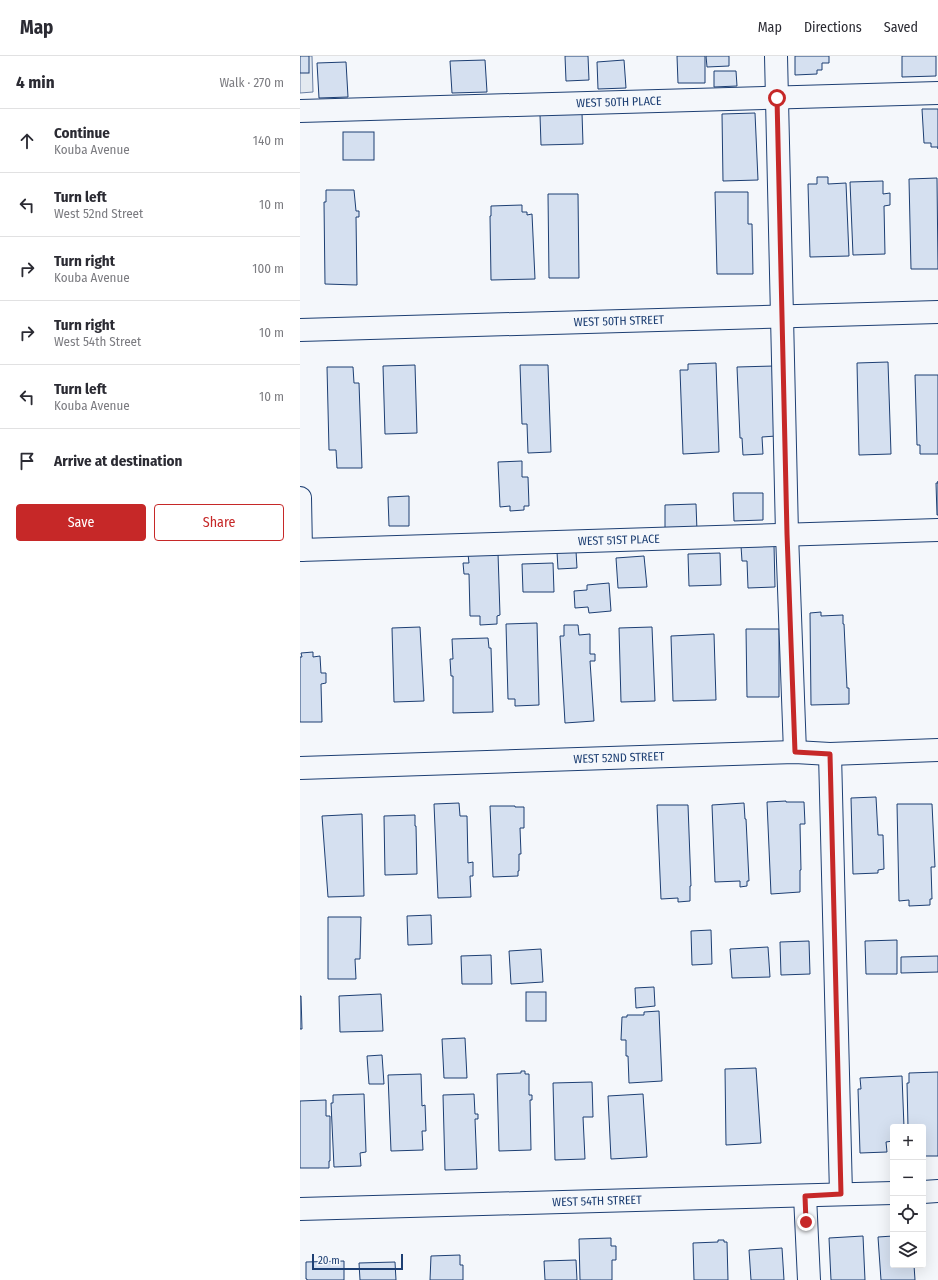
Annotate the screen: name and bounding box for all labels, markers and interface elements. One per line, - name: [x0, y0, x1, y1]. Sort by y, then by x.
- text: Map: [20, 16, 53, 39]
- text: Map: [758, 19, 782, 36]
- text: Directions: [804, 19, 862, 36]
- text: Saved: [884, 19, 918, 36]
- text: 4 min: [16, 72, 55, 93]
- text: Walk · 270 m: [219, 75, 284, 90]
- route start: [768, 89, 786, 107]
- street label: WEST 50TH PLACE: [576, 94, 662, 110]
- text: Continue: [54, 124, 110, 142]
- icon: ahead: [16, 130, 38, 152]
- text: 140 m: [253, 133, 284, 148]
- text: Kouba Avenue: [54, 142, 130, 157]
- text: Turn left: [54, 188, 107, 206]
- icon: left: [16, 194, 38, 216]
- text: 10 m: [259, 197, 284, 212]
- text: West 52nd Street: [54, 206, 143, 221]
- text: Turn right: [54, 252, 115, 270]
- icon: right: [16, 258, 38, 280]
- text: 100 m: [252, 261, 284, 276]
- text: Kouba Avenue: [54, 270, 130, 285]
- street label: WEST 50TH STREET: [574, 313, 665, 329]
- text: Turn right: [54, 316, 115, 334]
- icon: right: [16, 322, 38, 344]
- text: 10 m: [259, 325, 284, 340]
- text: West 54th Street: [54, 334, 141, 349]
- text: Turn left: [54, 380, 107, 398]
- icon: left: [16, 386, 38, 408]
- text: 10 m: [259, 389, 284, 404]
- text: Kouba Avenue: [54, 398, 130, 413]
- icon: arrive: [16, 450, 38, 472]
- text: Arrive at destination: [54, 452, 182, 470]
- button: Save: [16, 504, 146, 541]
- button: Share: [154, 504, 284, 541]
- street label: WEST 51ST PLACE: [578, 532, 660, 548]
- street label: WEST 52ND STREET: [573, 749, 665, 766]
- map controls: [890, 1124, 926, 1268]
- button: +: [890, 1124, 926, 1160]
- button: −: [890, 1160, 926, 1196]
- street label: WEST 54TH STREET: [552, 1193, 642, 1209]
- button: locate: [890, 1196, 926, 1232]
- route end: [797, 1213, 815, 1231]
- button: layers: [890, 1232, 926, 1268]
- scale bar: [312, 1252, 403, 1271]
- text: 20 m: [318, 1254, 340, 1267]

